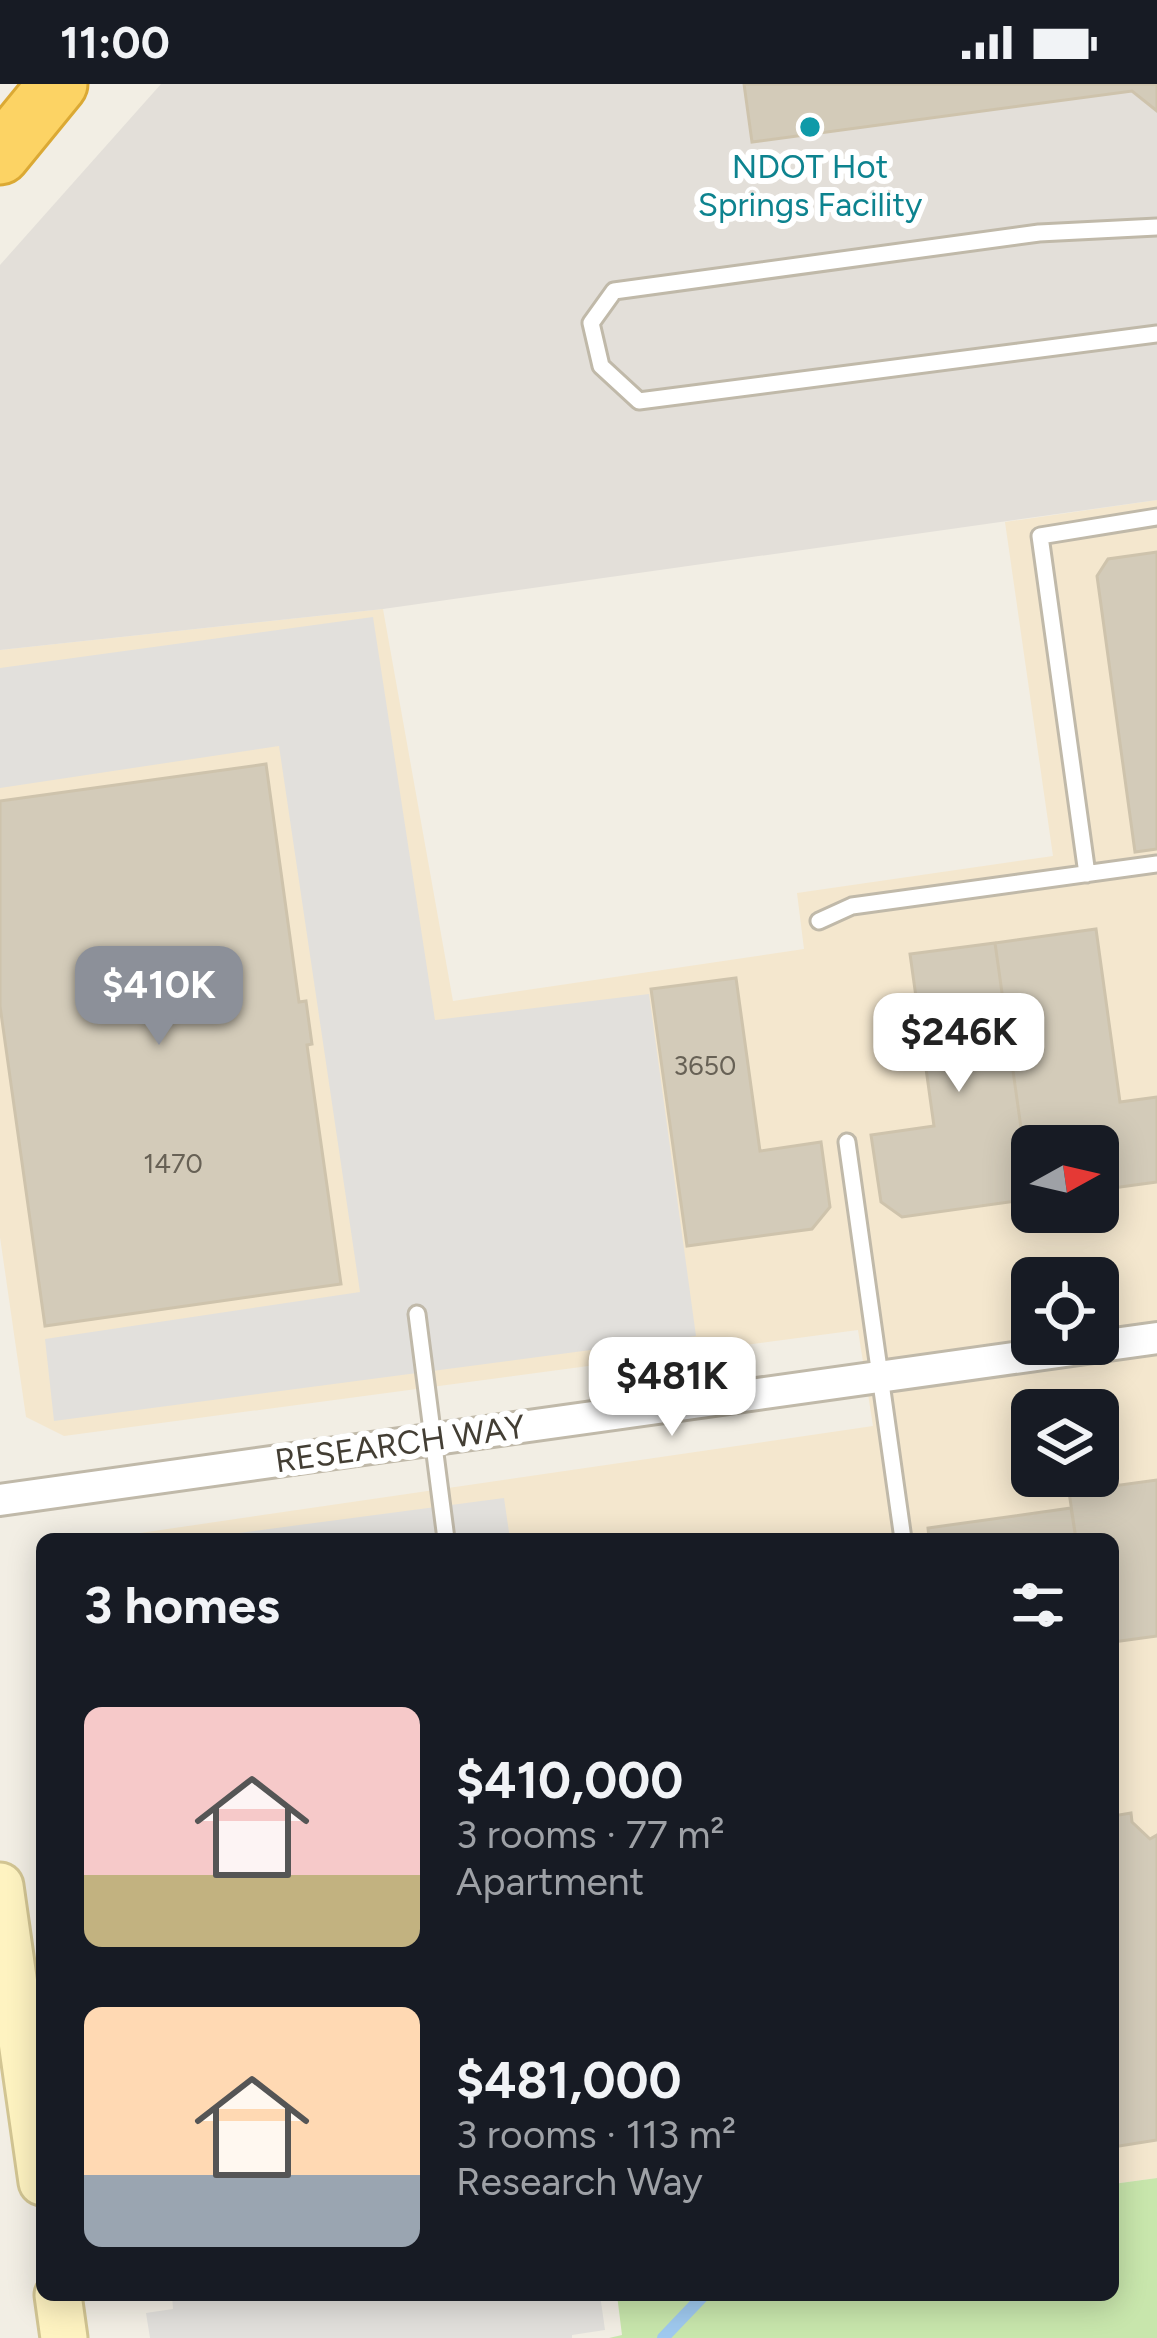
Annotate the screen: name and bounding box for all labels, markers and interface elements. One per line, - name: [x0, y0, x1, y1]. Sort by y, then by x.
- text: 11:00: [60, 15, 170, 69]
- marker: NDOT Hot Springs Facility: [797, 114, 823, 140]
- place label: NDOT Hot Springs Facility: [698, 147, 923, 224]
- pin: $410K: [75, 946, 243, 1048]
- text: $410K: [102, 961, 216, 1008]
- pin: $246K: [875, 993, 1043, 1095]
- text: $246K: [900, 1008, 1018, 1055]
- house number: 3650: [674, 1049, 736, 1082]
- north arrow: [1011, 1125, 1119, 1233]
- map controls: [1011, 1125, 1119, 1497]
- house number: 1470: [143, 1147, 203, 1180]
- button: locate: [1011, 1257, 1119, 1365]
- pin: $481K: [588, 1337, 756, 1439]
- text: $481K: [616, 1352, 728, 1399]
- button: layers: [1011, 1389, 1119, 1497]
- street label: RESEARCH WAY: [272, 1407, 528, 1480]
- icon: filters: [1005, 1572, 1071, 1638]
- text: 3 homes: [84, 1575, 280, 1636]
- text: $410,000: [456, 1750, 683, 1811]
- icon: home: [180, 1755, 324, 1899]
- text: 3 rooms · 77 m²: [456, 1811, 725, 1858]
- text: Apartment: [456, 1858, 644, 1905]
- text: $481,000: [456, 2050, 682, 2111]
- icon: home: [180, 2055, 324, 2199]
- text: 3 rooms · 113 m²: [456, 2111, 736, 2158]
- text: Research Way: [456, 2158, 703, 2205]

